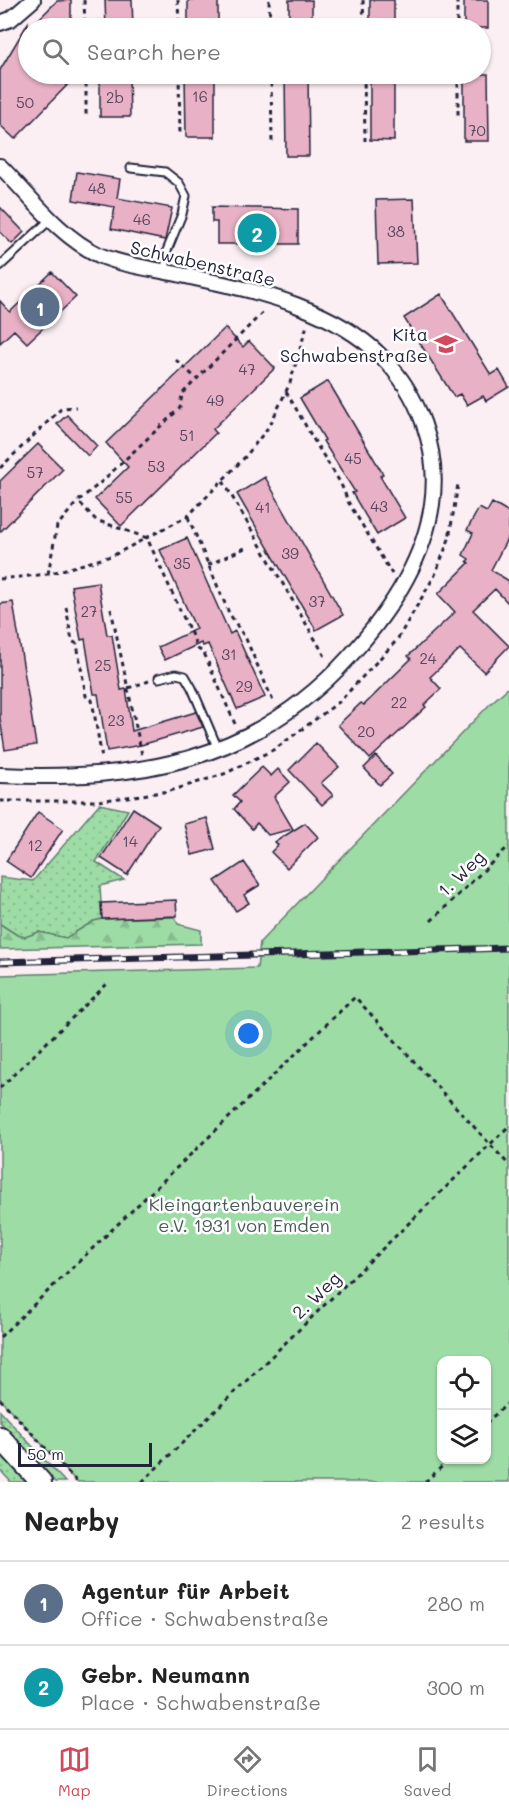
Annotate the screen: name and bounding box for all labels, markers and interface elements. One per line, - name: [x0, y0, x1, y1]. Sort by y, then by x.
- search box: [18, 18, 491, 84]
- icon: search: [39, 35, 72, 68]
- text: Search here: [87, 37, 221, 66]
- house number: 16: [192, 86, 208, 106]
- house number: 2b: [106, 87, 124, 107]
- house number: 50: [16, 92, 34, 112]
- house number: 70: [468, 120, 486, 140]
- house number: 48: [88, 178, 106, 198]
- house number: 46: [133, 209, 151, 229]
- pin: 2: [238, 210, 276, 256]
- house number: 38: [387, 221, 405, 241]
- street label: Schwabenstraße: [128, 235, 278, 291]
- pin: 1: [20, 284, 60, 330]
- place label: Kita Schwabenstraße: [280, 322, 428, 367]
- school or university icon: Kita Schwabenstraße: [433, 331, 459, 357]
- house number: 47: [238, 359, 256, 379]
- house number: 49: [206, 390, 224, 410]
- house number: 51: [179, 425, 195, 445]
- house number: 45: [344, 448, 362, 468]
- house number: 53: [147, 456, 165, 476]
- house number: 57: [26, 462, 44, 482]
- house number: 55: [115, 487, 133, 507]
- house number: 43: [370, 496, 388, 516]
- house number: 41: [255, 497, 271, 517]
- house number: 39: [281, 543, 299, 563]
- house number: 35: [173, 553, 191, 573]
- house number: 37: [308, 591, 326, 611]
- house number: 27: [81, 601, 97, 621]
- house number: 31: [221, 644, 237, 664]
- house number: 24: [419, 648, 437, 668]
- house number: 25: [94, 655, 112, 675]
- house number: 29: [235, 676, 253, 696]
- house number: 22: [391, 692, 407, 712]
- house number: 23: [107, 710, 125, 730]
- house number: 20: [357, 721, 375, 741]
- house number: 14: [122, 831, 138, 851]
- house number: 12: [27, 835, 43, 855]
- street label: 1. Weg: [432, 845, 490, 901]
- your location: [234, 1019, 263, 1048]
- park label: Kleingartenbauverein e.V. 1931 von Emden: [149, 1192, 339, 1237]
- street label: 2. Weg: [287, 1266, 345, 1324]
- map controls: [437, 1356, 491, 1464]
- button: locate: [437, 1356, 491, 1410]
- button: layers: [437, 1410, 491, 1464]
- scale bar: [18, 1440, 152, 1468]
- text: 50 m: [27, 1443, 64, 1464]
- text: Nearby: [24, 1504, 119, 1538]
- text: 2 results: [401, 1508, 485, 1534]
- text: Agentur für Arbeit: [81, 1576, 289, 1605]
- text: 1: [39, 1590, 48, 1616]
- text: 280 m: [427, 1590, 485, 1616]
- text: Office · Schwabenstraße: [81, 1605, 329, 1631]
- text: Gebr. Neumann: [81, 1660, 250, 1689]
- text: 2: [38, 1674, 49, 1700]
- text: 300 m: [426, 1674, 485, 1700]
- text: Place · Schwabenstraße: [81, 1689, 321, 1715]
- tab: Map: [58, 1743, 91, 1800]
- tab: Directions: [207, 1743, 288, 1800]
- tab: Saved: [404, 1743, 451, 1800]

